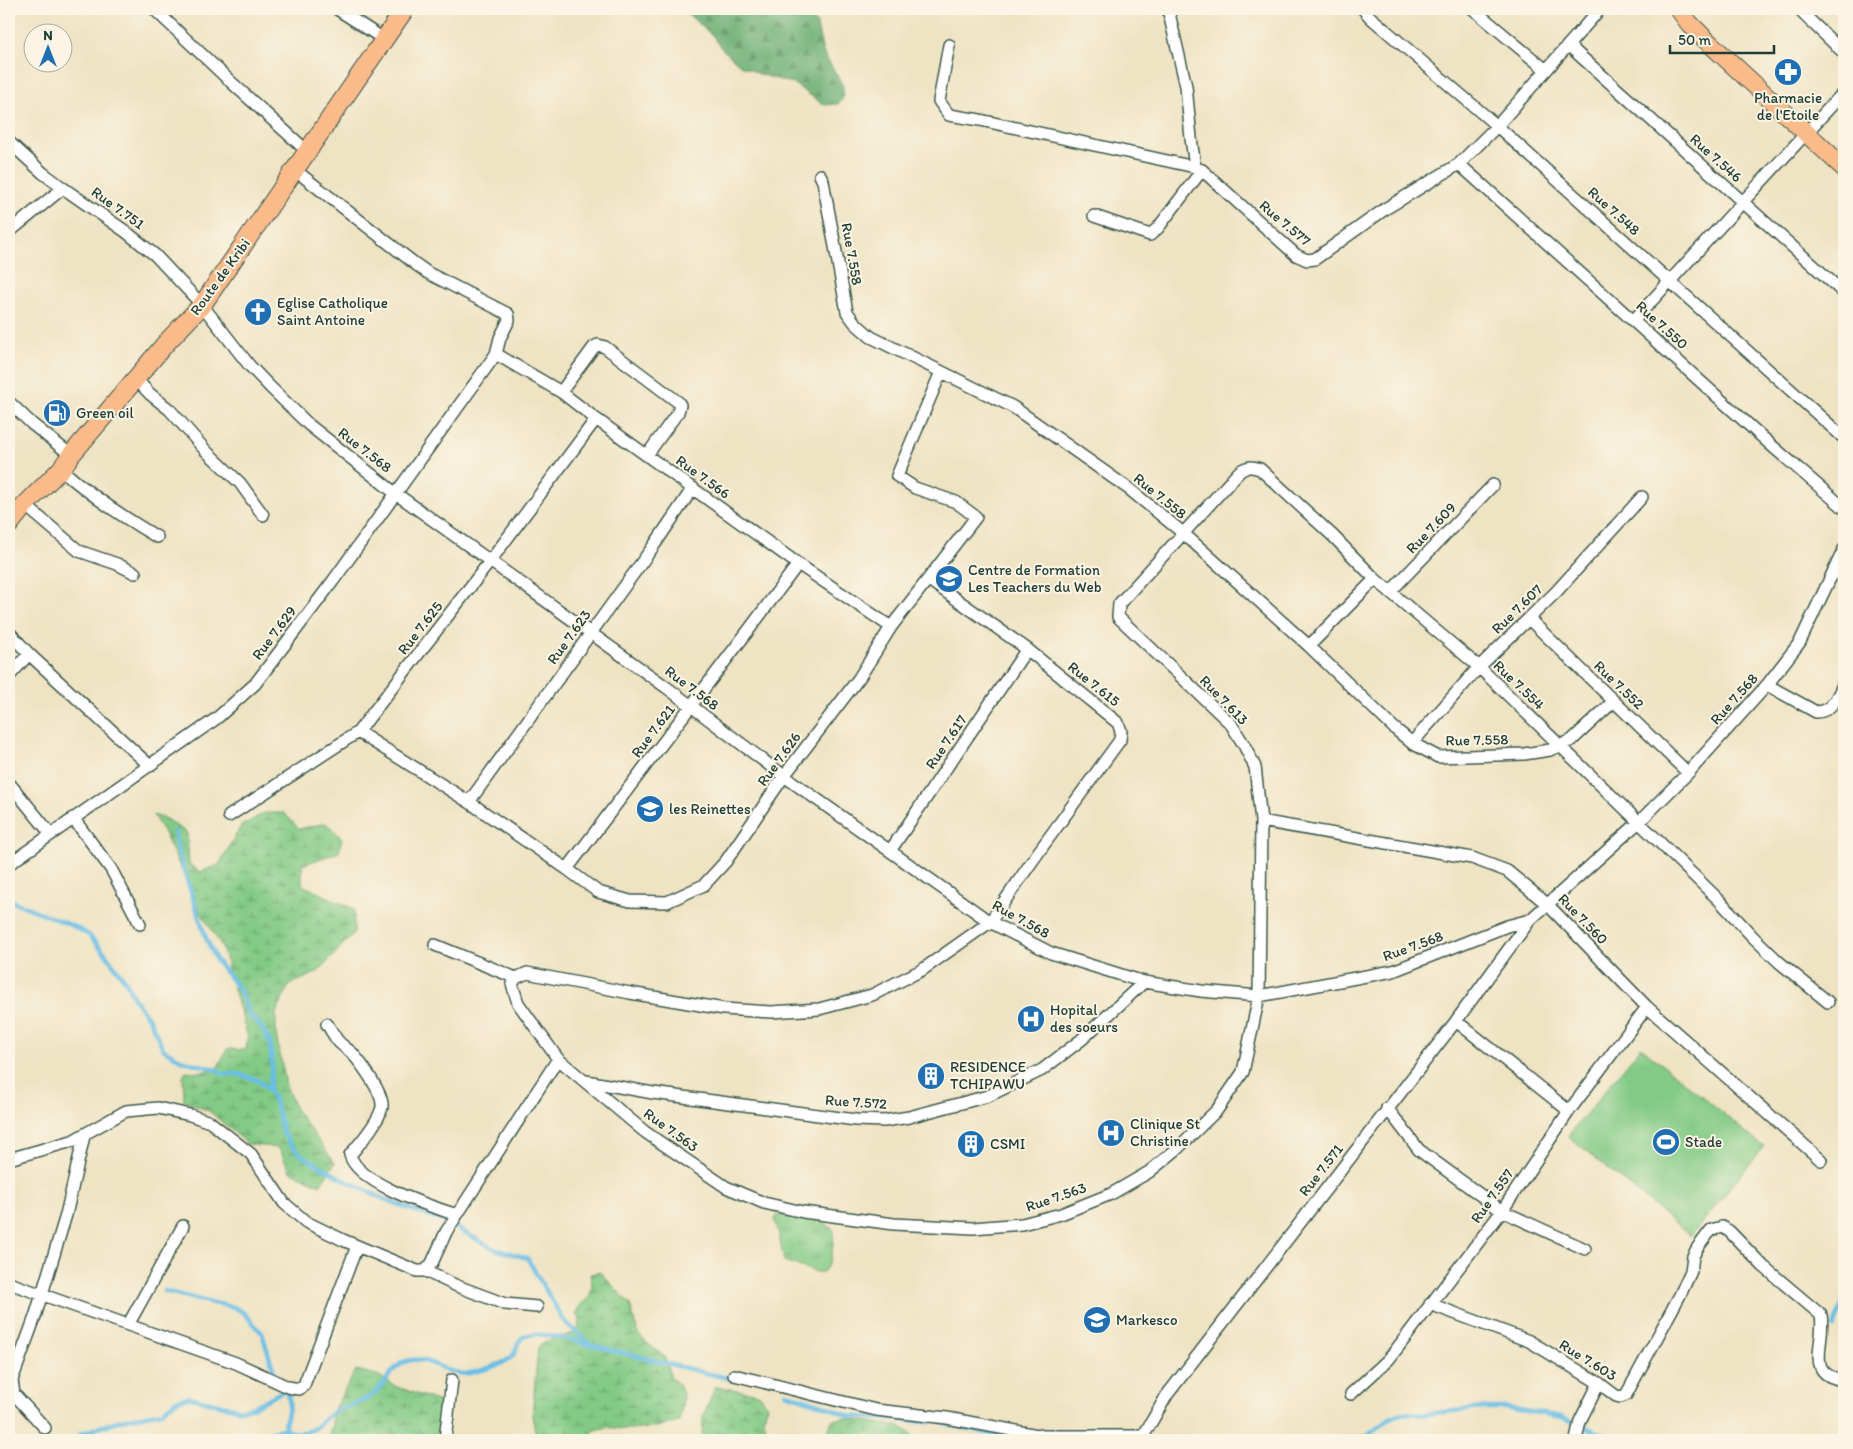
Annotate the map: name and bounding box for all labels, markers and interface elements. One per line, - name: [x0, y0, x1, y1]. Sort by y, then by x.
- north arrow: [22, 22, 72, 72]
- scale bar: [1670, 22, 1774, 54]
- text: N: [43, 27, 53, 44]
- text: 50 m: [1678, 31, 1711, 49]
- pharmacy icon: Pharmacie de l'Etoile: [1773, 57, 1803, 87]
- place label: Pharmacie de l'Etoile: [1754, 89, 1822, 124]
- street label: Rue 7.546: [1686, 130, 1746, 186]
- street label: Rue 7.751: [88, 183, 148, 233]
- street label: Rue 7.548: [1584, 183, 1644, 239]
- street label: Rue 7.577: [1256, 196, 1315, 250]
- street label: Rue 7.558: [838, 221, 866, 287]
- street label: Route de Kribi: [186, 235, 254, 319]
- place label: Eglise Catholique Saint Antoine: [277, 294, 388, 329]
- church icon: Eglise Catholique Saint Antoine: [243, 297, 273, 327]
- street label: Rue 7.550: [1632, 297, 1692, 353]
- fuel station icon: Green oil: [42, 398, 72, 428]
- place label: Green oil: [76, 404, 134, 422]
- street label: Rue 7.568: [335, 424, 395, 476]
- street label: Rue 7.566: [672, 451, 734, 503]
- street label: Rue 7.558: [1130, 469, 1190, 523]
- street label: Rue 7.609: [1402, 499, 1460, 557]
- place label: Centre de Formation Les Teachers du Web: [968, 561, 1102, 596]
- school or university icon: Centre de Formation Les Teachers du Web: [934, 564, 964, 594]
- street label: Rue 7.607: [1488, 580, 1547, 638]
- street label: Rue 7.625: [394, 598, 446, 658]
- street label: Rue 7.629: [248, 602, 300, 663]
- street label: Rue 7.623: [543, 606, 595, 668]
- street label: Rue 7.554: [1490, 656, 1548, 714]
- street label: Rue 7.552: [1590, 657, 1648, 713]
- street label: Rue 7.615: [1064, 658, 1124, 711]
- street label: Rue 7.568: [661, 662, 723, 714]
- street label: Rue 7.568: [1706, 670, 1762, 728]
- street label: Rue 7.613: [1196, 671, 1252, 729]
- street label: Rue 7.621: [627, 701, 679, 761]
- street label: Rue 7.617: [921, 711, 971, 772]
- street label: Rue 7.626: [753, 728, 805, 790]
- street label: Rue 7.558: [1445, 730, 1509, 750]
- school or university icon: les Reinettes: [635, 794, 665, 824]
- place label: les Reinettes: [669, 800, 751, 818]
- street label: Rue 7.560: [1554, 890, 1612, 948]
- street label: Rue 7.568: [989, 896, 1053, 942]
- street label: Rue 7.568: [1380, 927, 1446, 965]
- place label: Hopital des soeurs: [1050, 1001, 1118, 1036]
- hospital icon: Hopital des soeurs: [1016, 1004, 1046, 1034]
- place label: RESIDENCE TCHIPAWU: [950, 1058, 1026, 1093]
- building icon: RESIDENCE TCHIPAWU: [916, 1061, 946, 1091]
- street label: Rue 7.572: [824, 1091, 888, 1113]
- street label: Rue 7.563: [640, 1104, 702, 1156]
- place label: Clinique St Christine: [1130, 1115, 1201, 1150]
- hospital icon: Clinique St Christine: [1096, 1118, 1126, 1148]
- sports icon: Stade: [1651, 1127, 1681, 1157]
- building icon: CSMI: [956, 1129, 986, 1159]
- place label: Stade: [1685, 1133, 1722, 1151]
- place label: CSMI: [990, 1135, 1025, 1153]
- street label: Rue 7.571: [1295, 1140, 1347, 1200]
- street label: Rue 7.557: [1467, 1165, 1518, 1227]
- street label: Rue 7.563: [1023, 1178, 1089, 1216]
- school or university icon: Markesco: [1082, 1305, 1112, 1335]
- place label: Markesco: [1116, 1311, 1178, 1329]
- street label: Rue 7.603: [1556, 1335, 1620, 1385]

